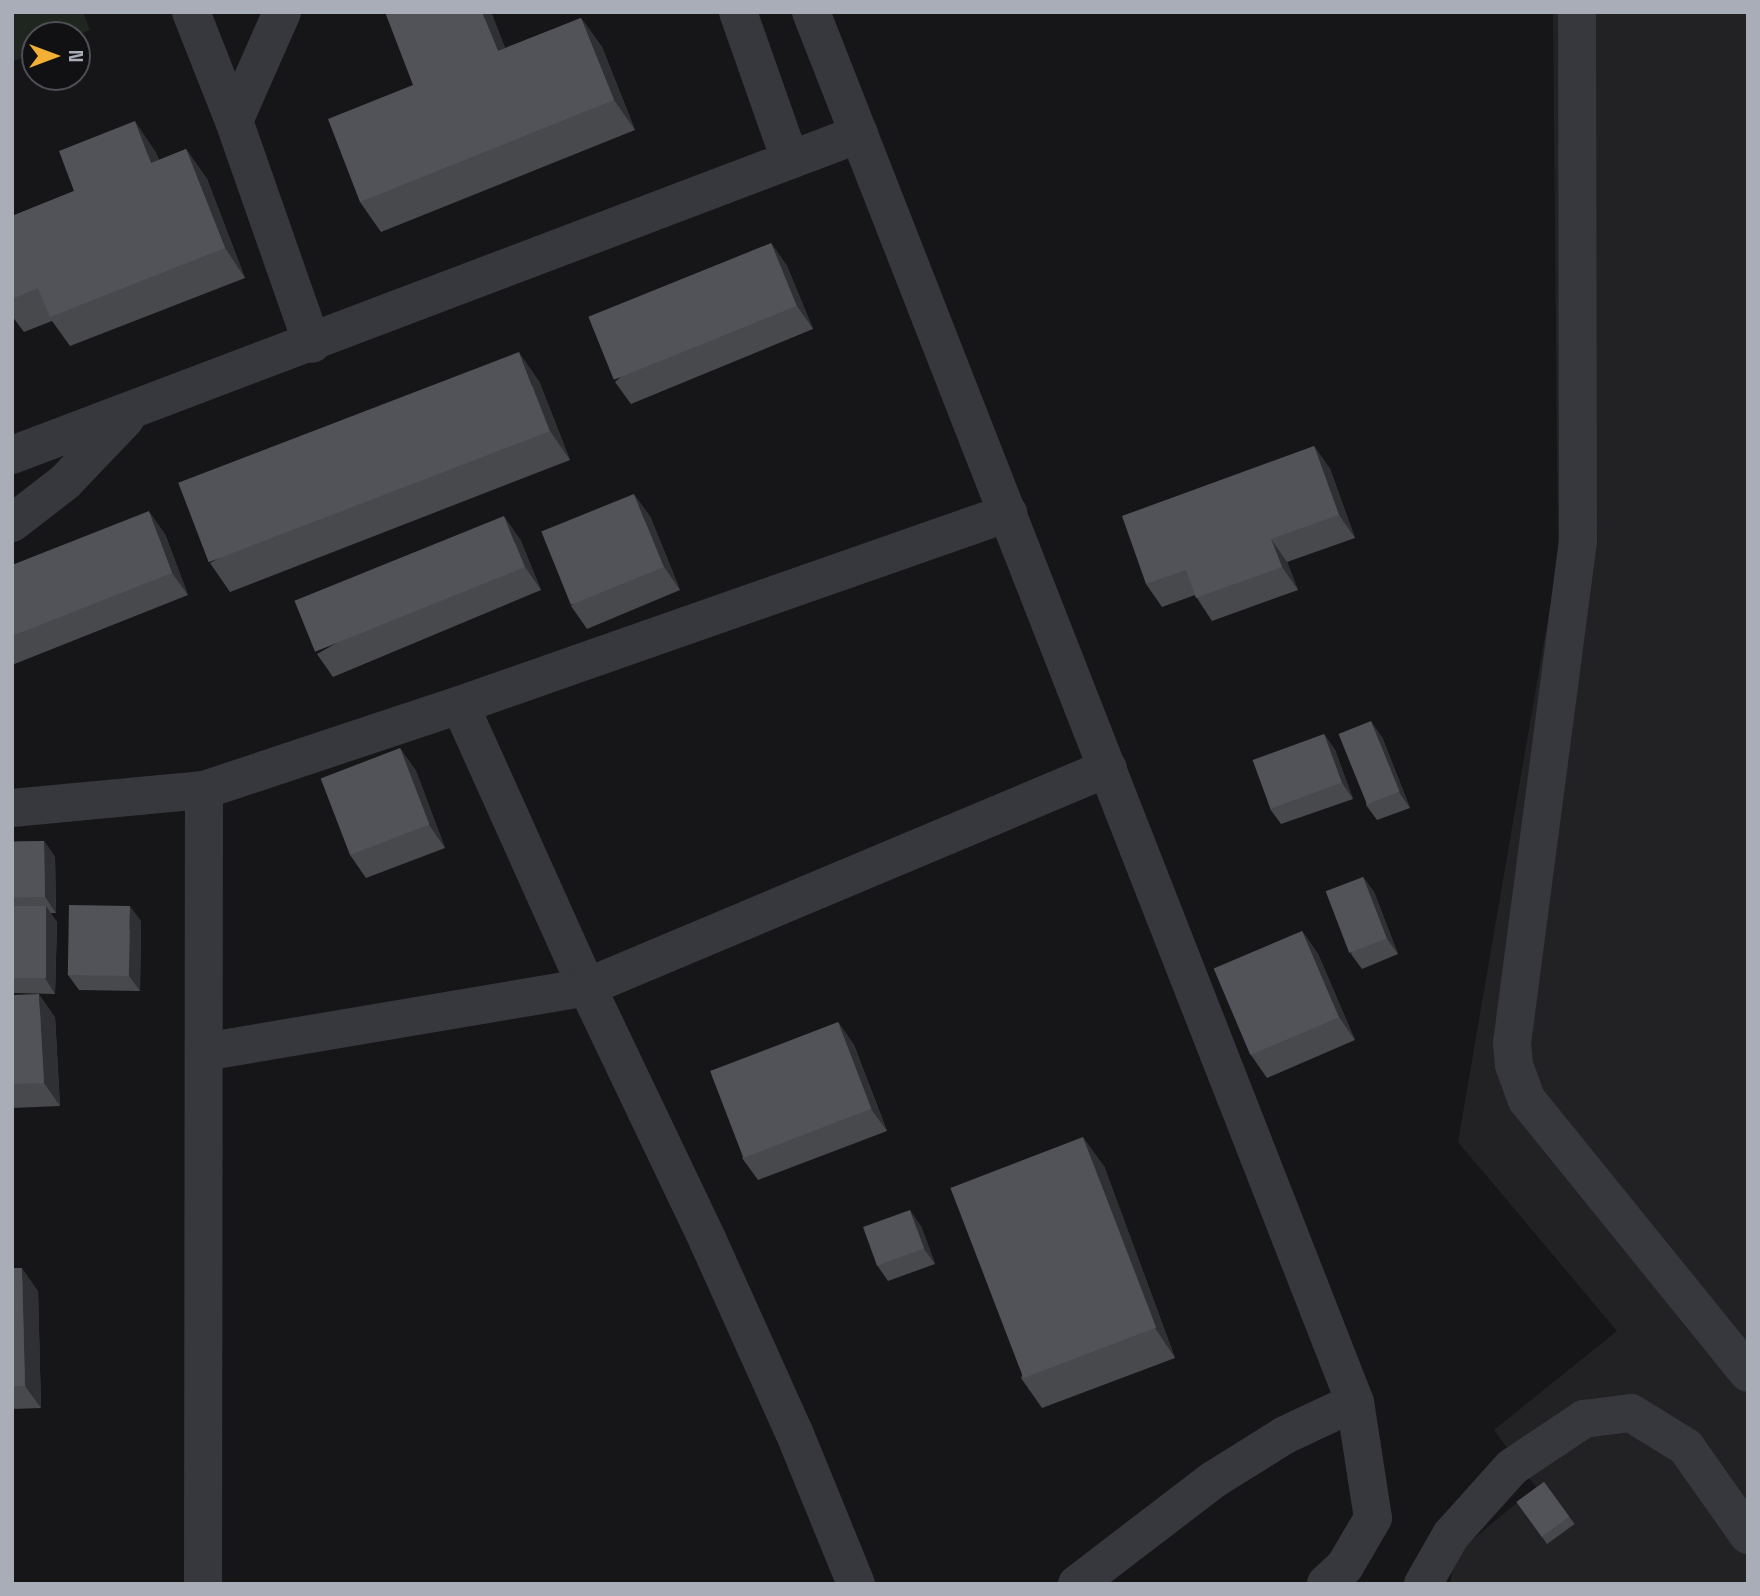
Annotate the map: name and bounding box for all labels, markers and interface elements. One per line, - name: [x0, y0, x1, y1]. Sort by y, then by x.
- north arrow: [21, 21, 91, 91]
- text: N: [63, 50, 88, 62]

